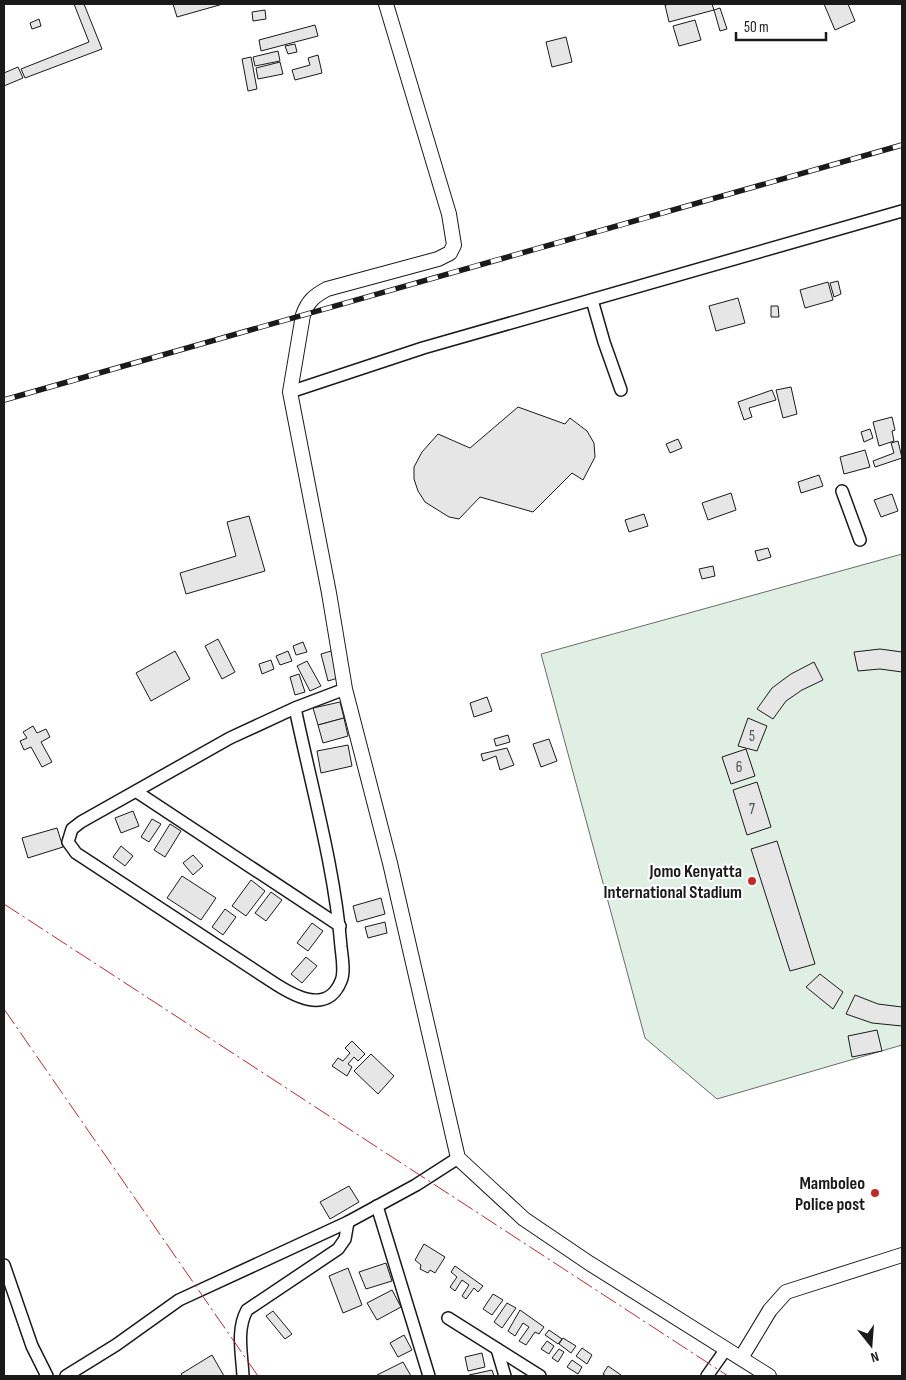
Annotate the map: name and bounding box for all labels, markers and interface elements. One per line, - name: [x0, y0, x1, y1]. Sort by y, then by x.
- scale bar: [736, 10, 826, 42]
- text: 50 m: [744, 18, 769, 37]
- house number: 5: [749, 727, 755, 746]
- house number: 6: [736, 758, 742, 777]
- house number: 7: [749, 800, 755, 819]
- place label: Jomo Kenyatta International Stadium: [603, 861, 742, 903]
- marker: Jomo Kenyatta International Stadium: [746, 875, 758, 887]
- place label: Mamboleo Police post: [795, 1173, 865, 1215]
- marker: Mamboleo Police post: [869, 1187, 881, 1199]
- north arrow: [846, 1320, 896, 1370]
- text: N: [869, 1348, 881, 1366]

